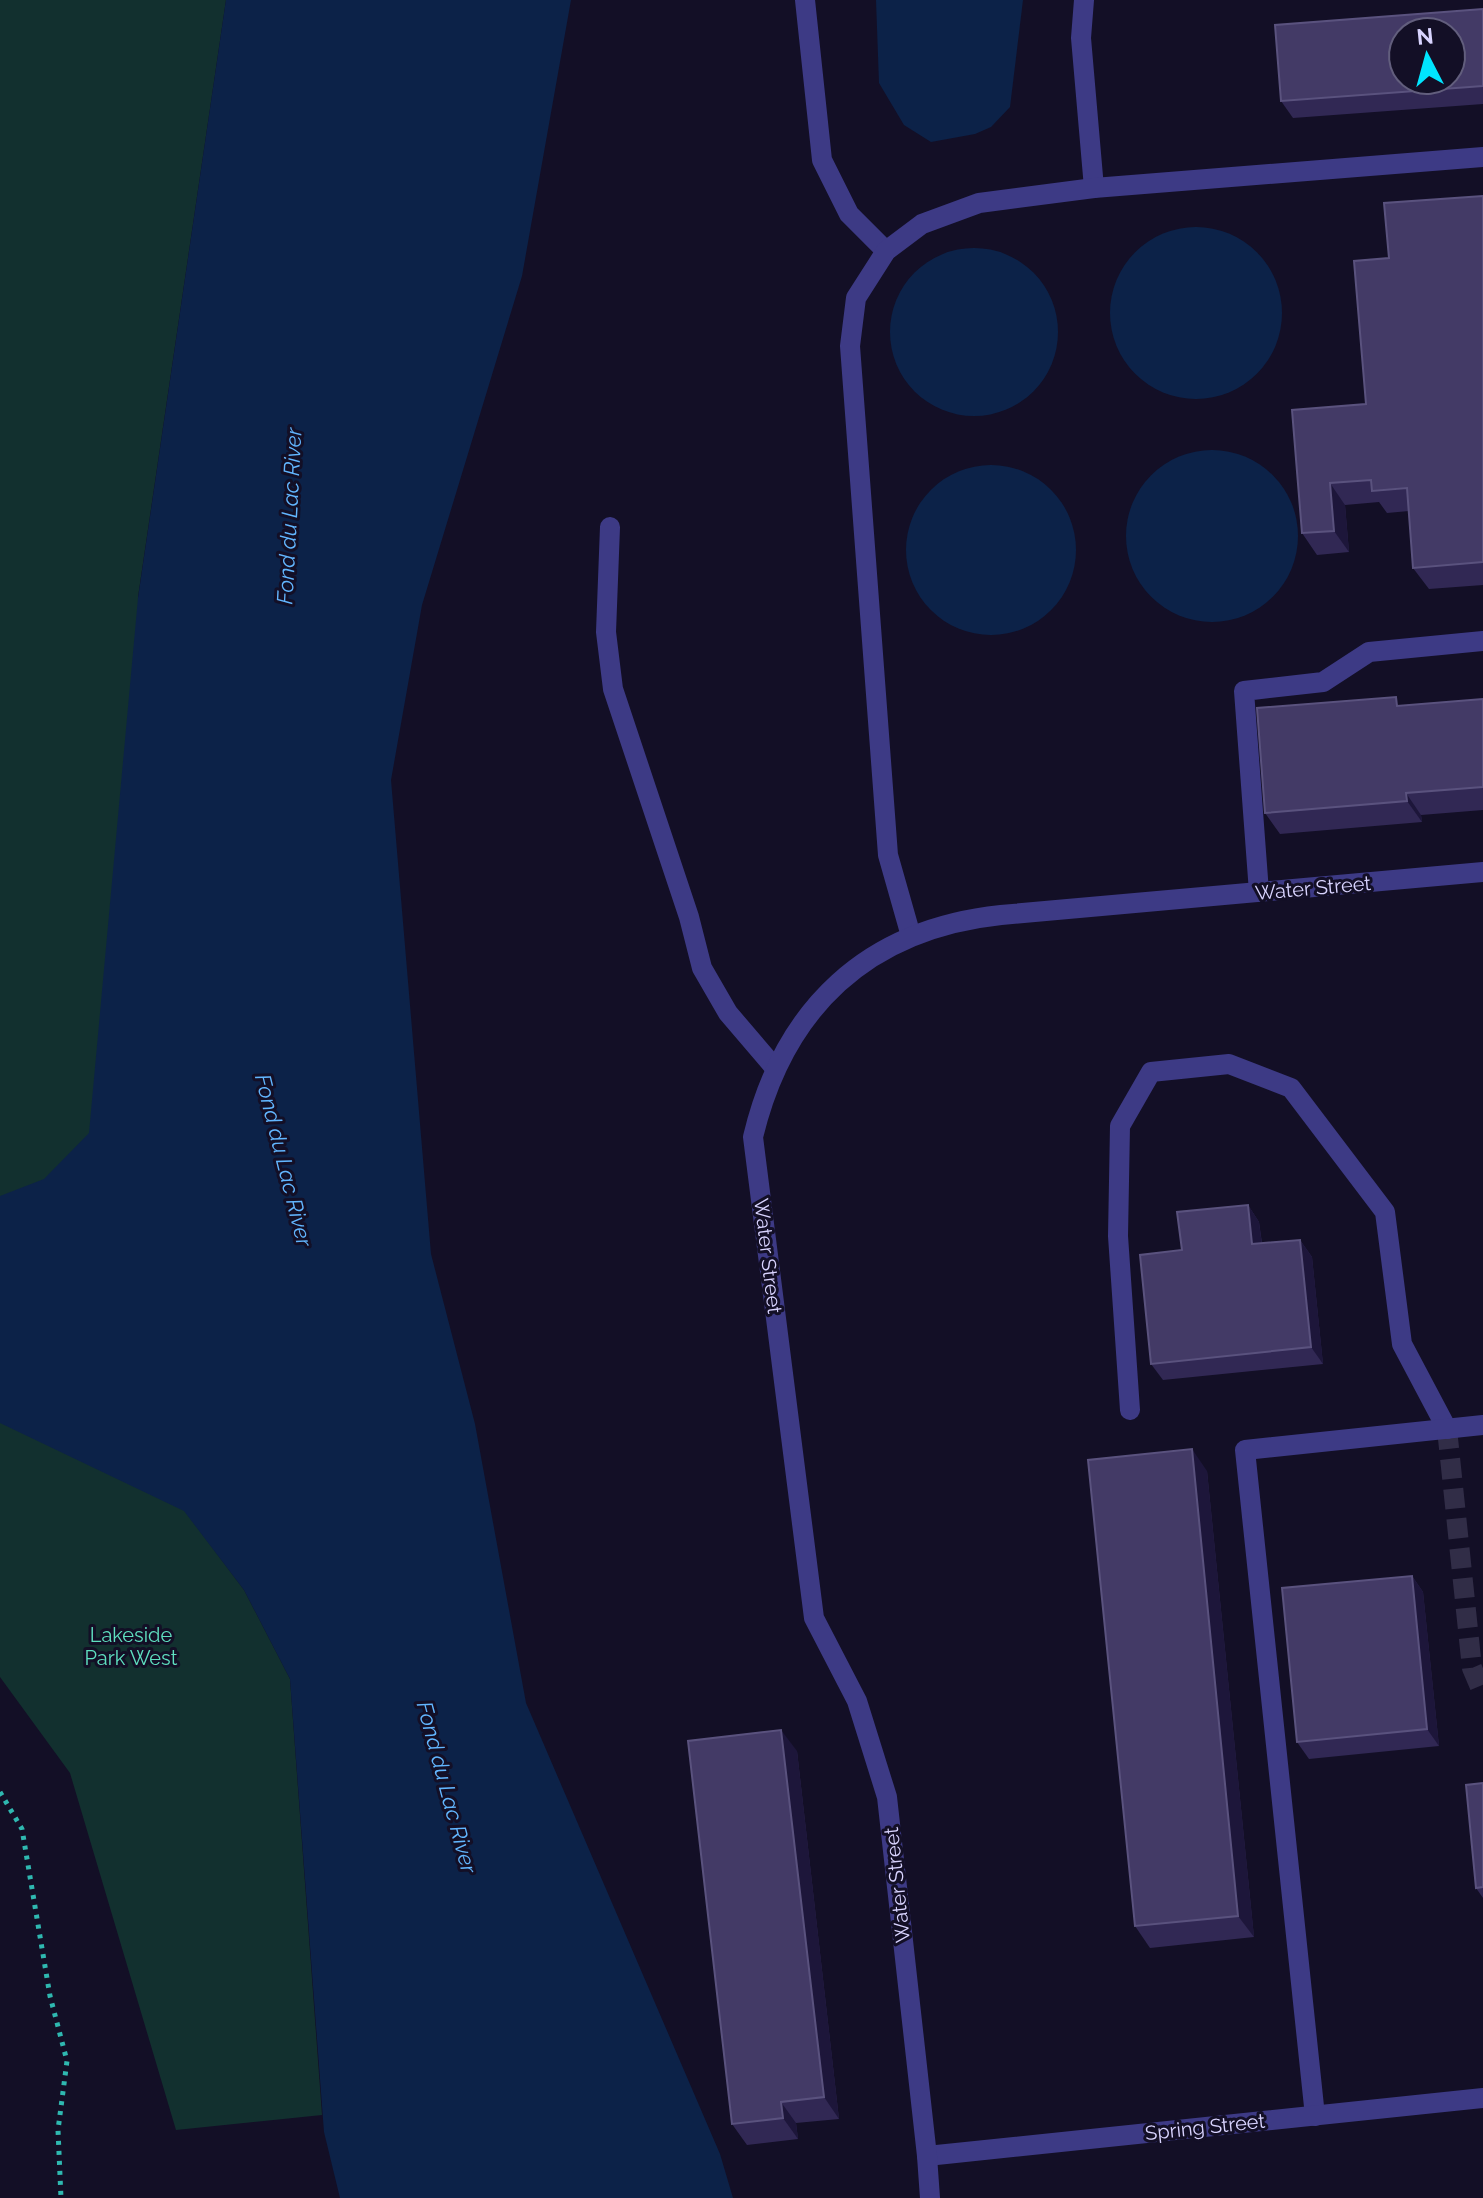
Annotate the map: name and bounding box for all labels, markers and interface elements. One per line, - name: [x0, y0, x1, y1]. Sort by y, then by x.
- north arrow: [1387, 16, 1467, 96]
- text: N: [1415, 22, 1435, 50]
- water label: Fond du Lac River: [271, 426, 307, 605]
- street label: Water Street: [1254, 871, 1372, 905]
- water label: Fond du Lac River: [250, 1071, 318, 1250]
- street label: Water Street: [749, 1197, 787, 1315]
- park label: Lakeside Park West: [85, 1623, 178, 1670]
- water label: Fond du Lac River: [412, 1698, 483, 1877]
- street label: Water Street: [879, 1826, 915, 1944]
- street label: Spring Street: [1144, 2109, 1266, 2145]

